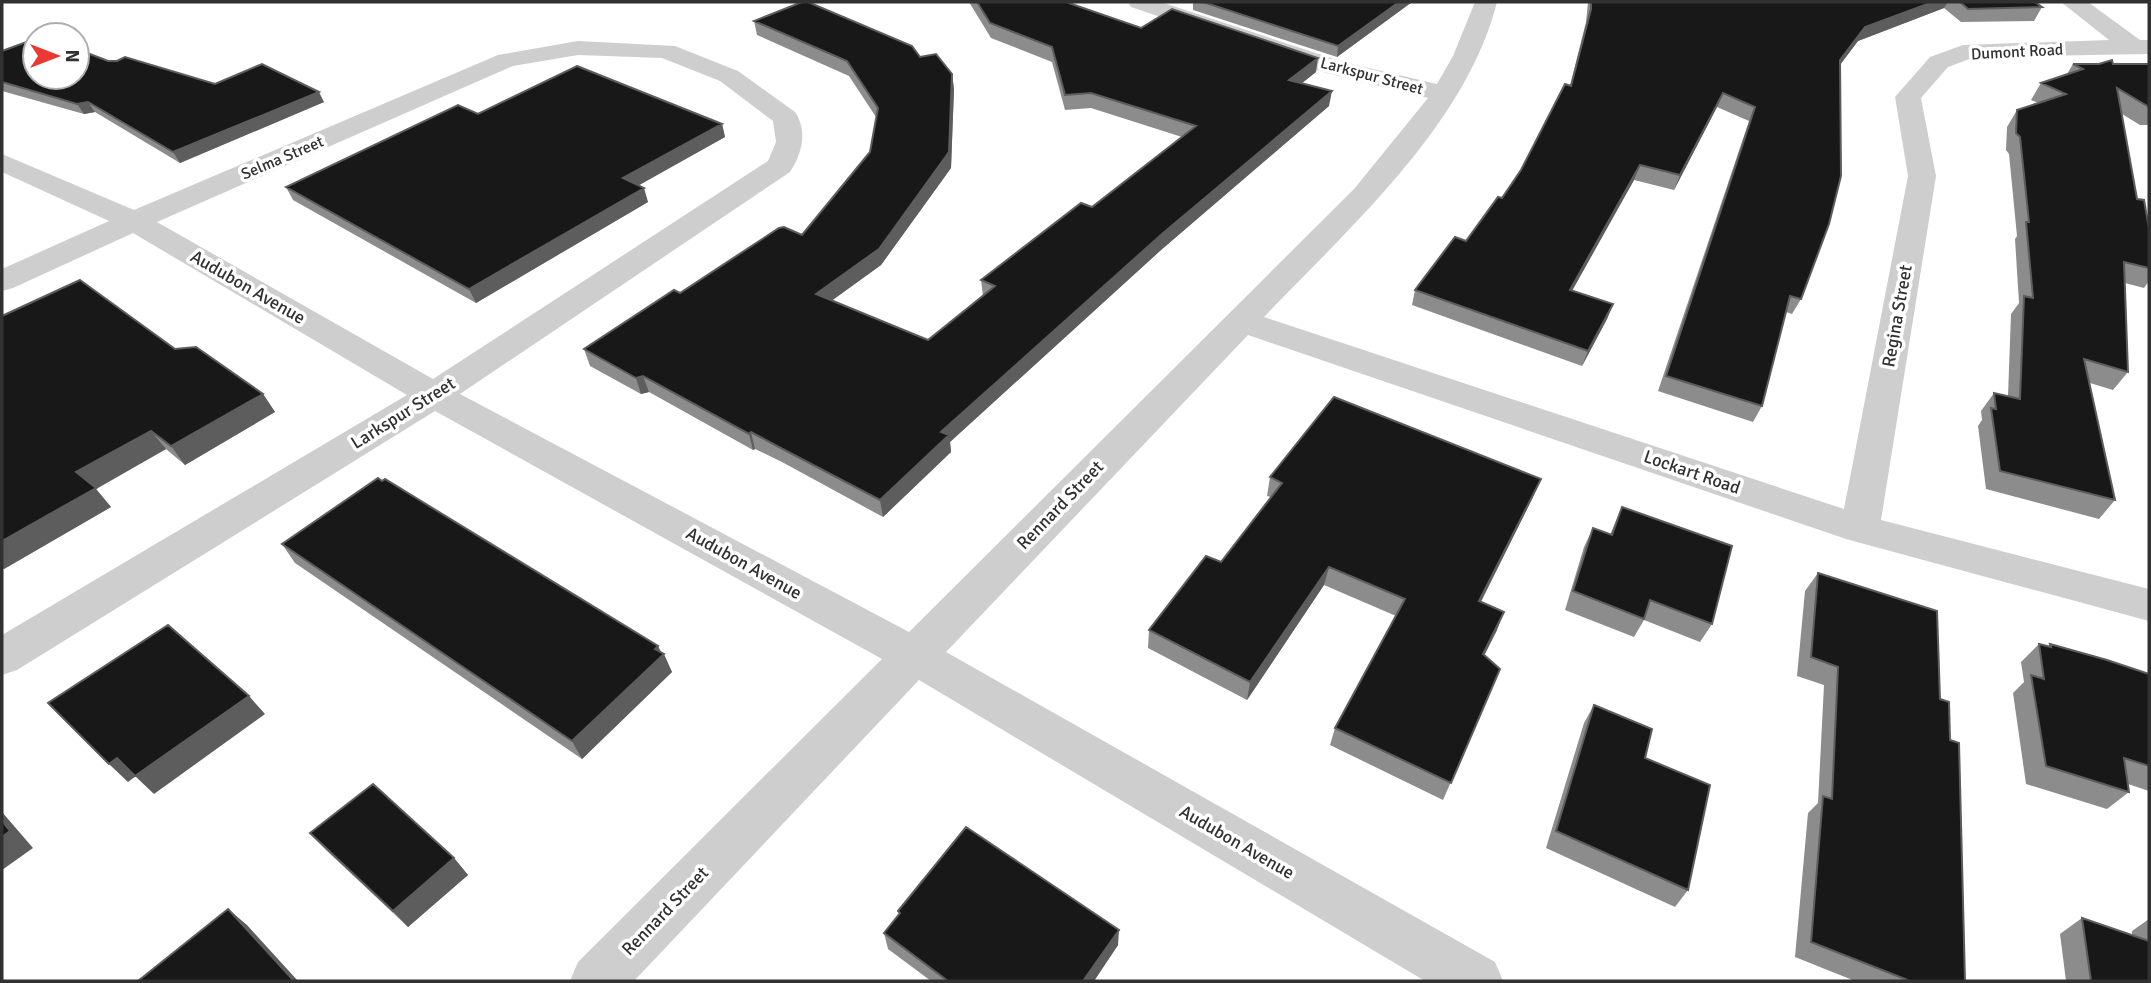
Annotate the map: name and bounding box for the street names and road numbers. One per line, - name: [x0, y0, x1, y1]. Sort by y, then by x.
- street label: Dumont Road: [1970, 40, 2064, 64]
- street label: Larkspur Street: [1318, 53, 1426, 99]
- street label: Selma Street: [238, 131, 327, 184]
- street label: Audubon Avenue: [187, 245, 309, 329]
- street label: Regina Street: [1877, 263, 1917, 369]
- street label: Larkspur Street: [347, 372, 459, 454]
- street label: Lockart Road: [1641, 445, 1743, 499]
- street label: Rennard Street: [1012, 456, 1108, 554]
- street label: Audubon Avenue: [682, 522, 806, 604]
- street label: Audubon Avenue: [1176, 800, 1298, 884]
- street label: Rennard Street: [617, 862, 713, 960]

